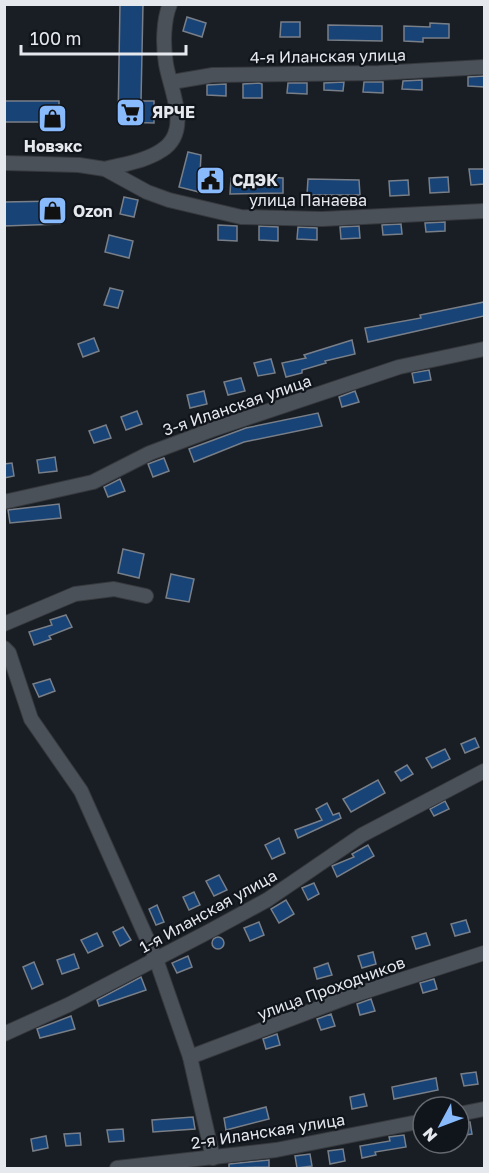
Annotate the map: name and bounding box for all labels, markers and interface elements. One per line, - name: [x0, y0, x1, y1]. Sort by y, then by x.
- scale bar: [21, 18, 186, 56]
- text: 100 m: [30, 27, 81, 49]
- street label: 4-я Иланская улица: [250, 45, 406, 67]
- supermarket icon: ЯРЧЕ: [115, 96, 147, 128]
- shop icon: Новэкс: [37, 102, 69, 134]
- place label: ЯРЧЕ: [152, 102, 195, 122]
- place label: Новэкс: [24, 136, 82, 156]
- public building icon: СДЭК: [195, 164, 227, 196]
- place label: СДЭК: [232, 170, 278, 190]
- street label: улица Панаева: [249, 190, 367, 210]
- shop icon: Ozon: [36, 195, 68, 227]
- place label: Ozon: [73, 201, 113, 221]
- street label: 3-я Иланская улица: [160, 370, 314, 440]
- street label: 1-я Иланская улица: [136, 865, 280, 957]
- street label: улица Проходчиков: [254, 952, 408, 1024]
- north arrow: [411, 1095, 471, 1155]
- street label: 2-я Иланская улица: [190, 1109, 346, 1153]
- text: N: [418, 1124, 441, 1146]

